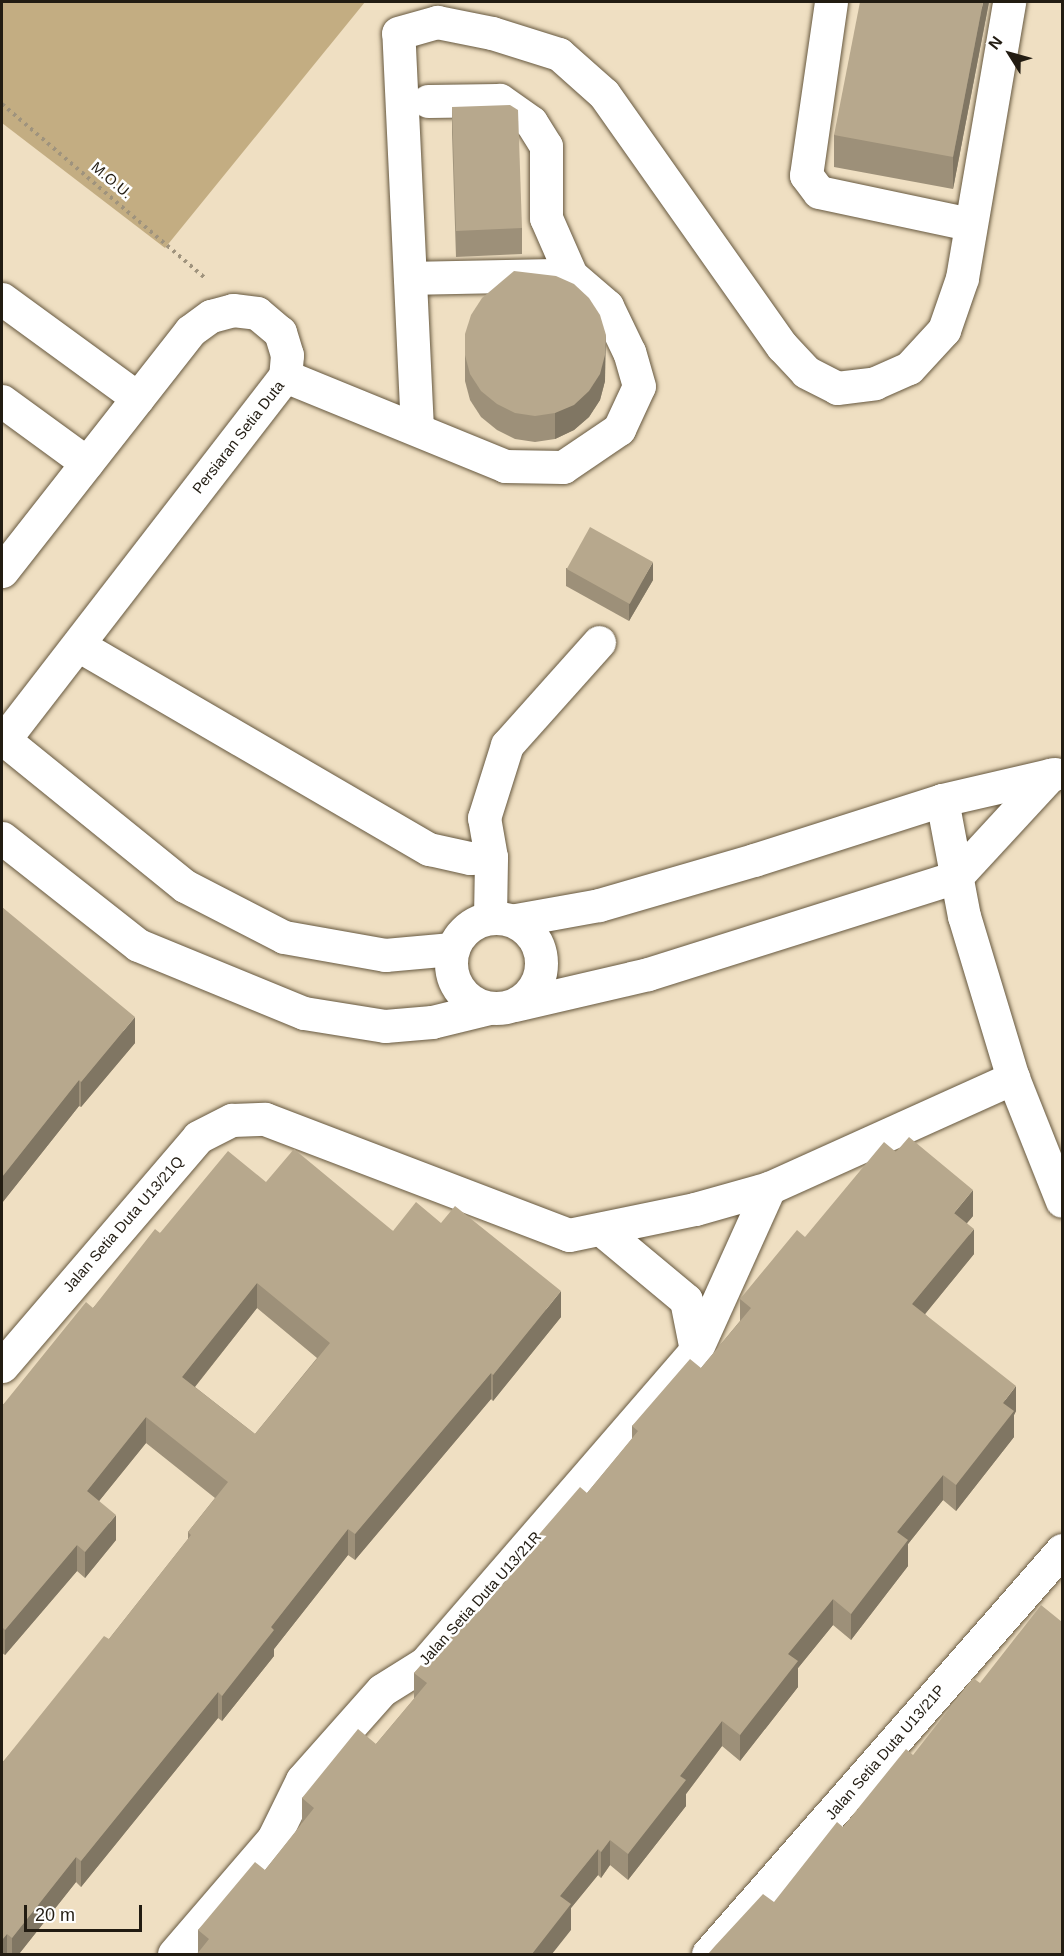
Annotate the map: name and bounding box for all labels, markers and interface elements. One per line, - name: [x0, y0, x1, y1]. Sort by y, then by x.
- north arrow: [980, 24, 1040, 84]
- text: N: [985, 33, 1005, 53]
- street label: M.O.U.: [88, 158, 136, 202]
- street label: Persiaran Setia Duta: [188, 377, 288, 497]
- street label: Jalan Setia Duta U13/21Q: [59, 1152, 187, 1296]
- street label: Jalan Setia Duta U13/21R: [415, 1528, 545, 1668]
- street label: Jalan Setia Duta U13/21P: [822, 1681, 948, 1823]
- scale bar: [27, 1893, 146, 1931]
- text: 20 m: [35, 1905, 75, 1925]

